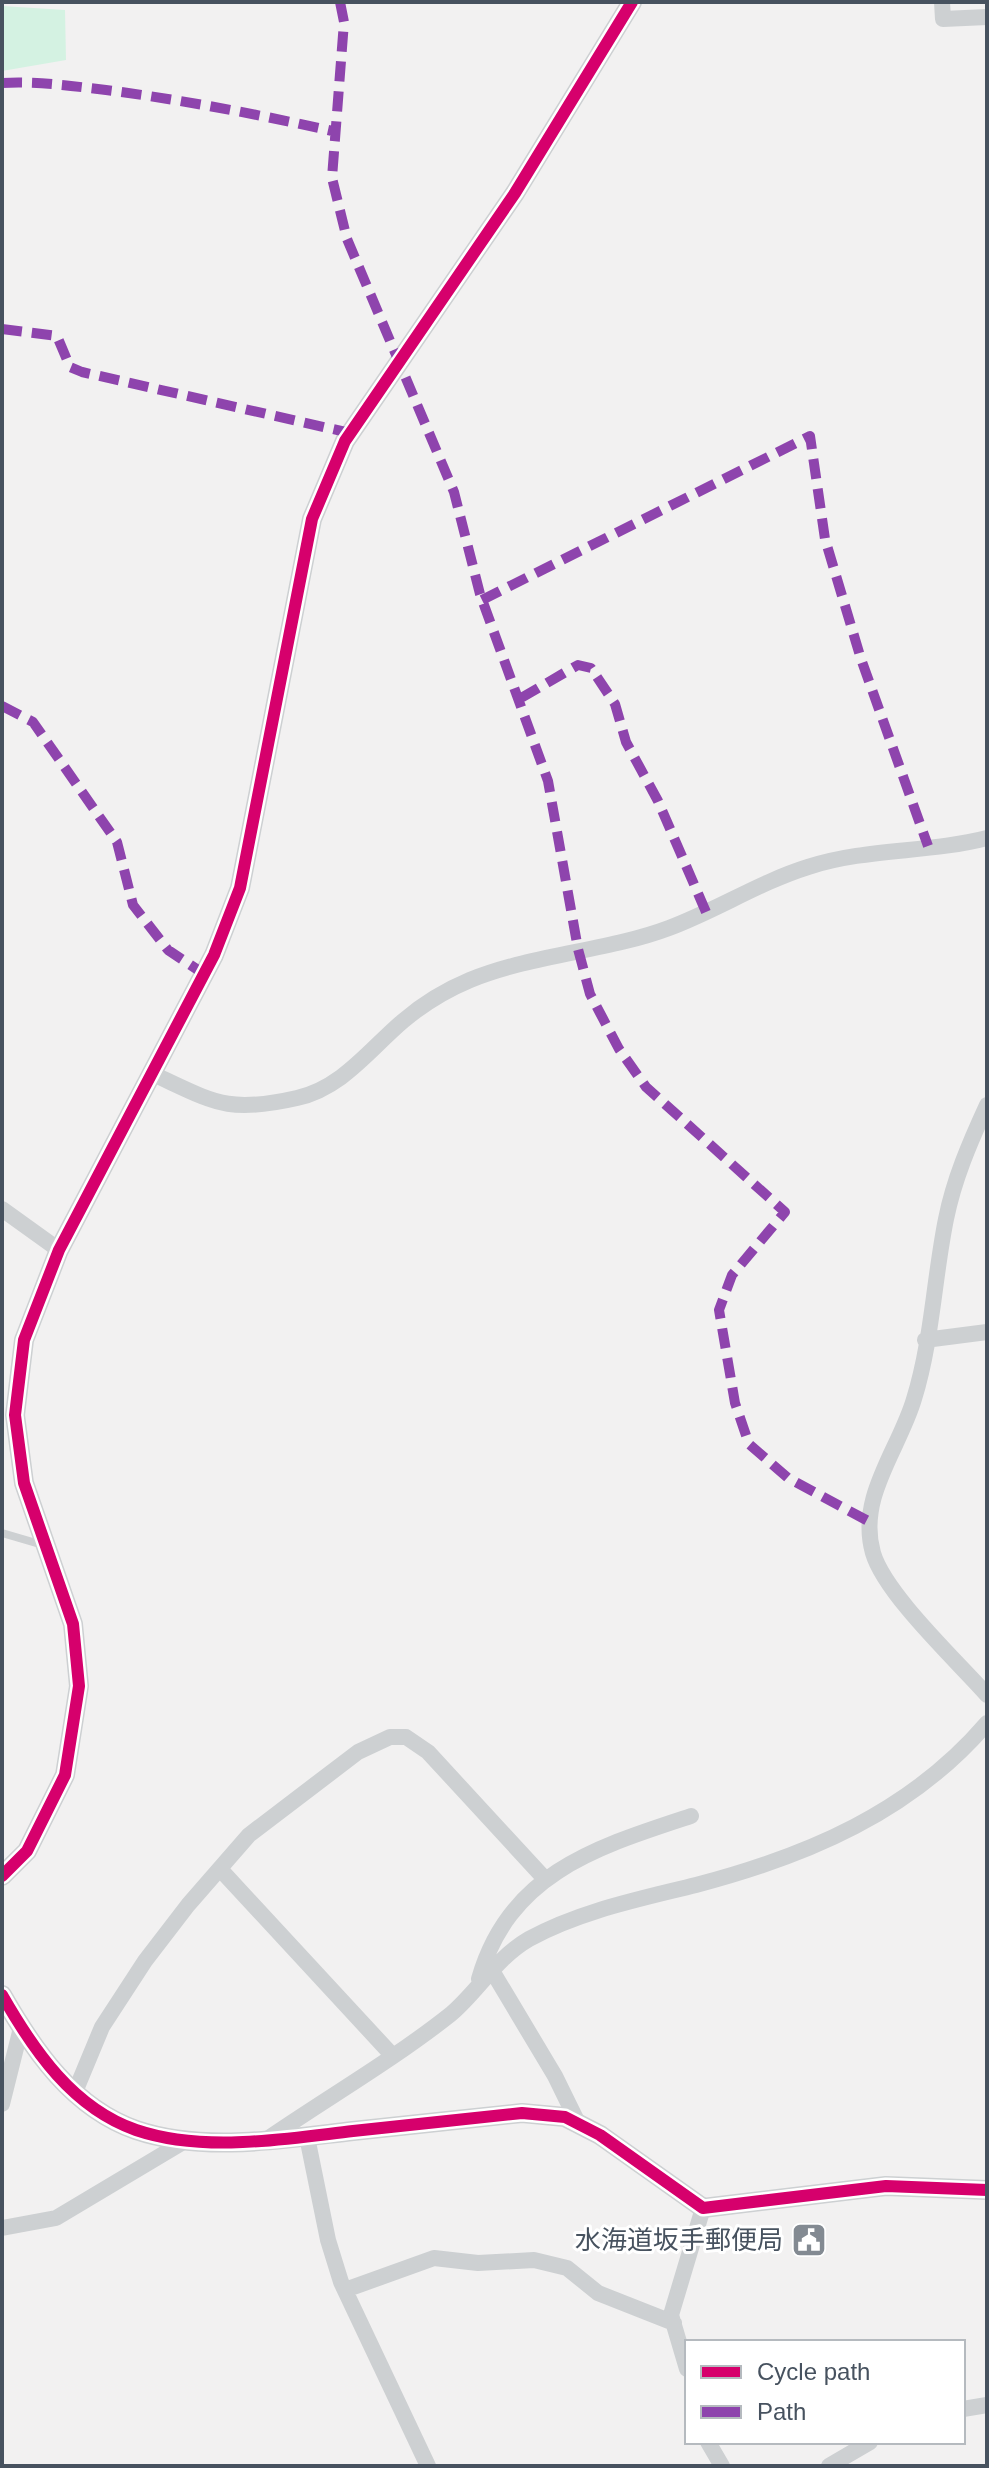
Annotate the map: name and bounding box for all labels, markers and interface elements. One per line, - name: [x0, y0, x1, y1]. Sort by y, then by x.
- public building icon: 水海道坂手郵便局: [790, 2221, 828, 2259]
- place label: 水海道坂手郵便局: [575, 2225, 783, 2255]
- legend: [685, 2340, 965, 2444]
- text: Cycle path: [757, 2358, 870, 2385]
- text: Path: [757, 2398, 806, 2425]

